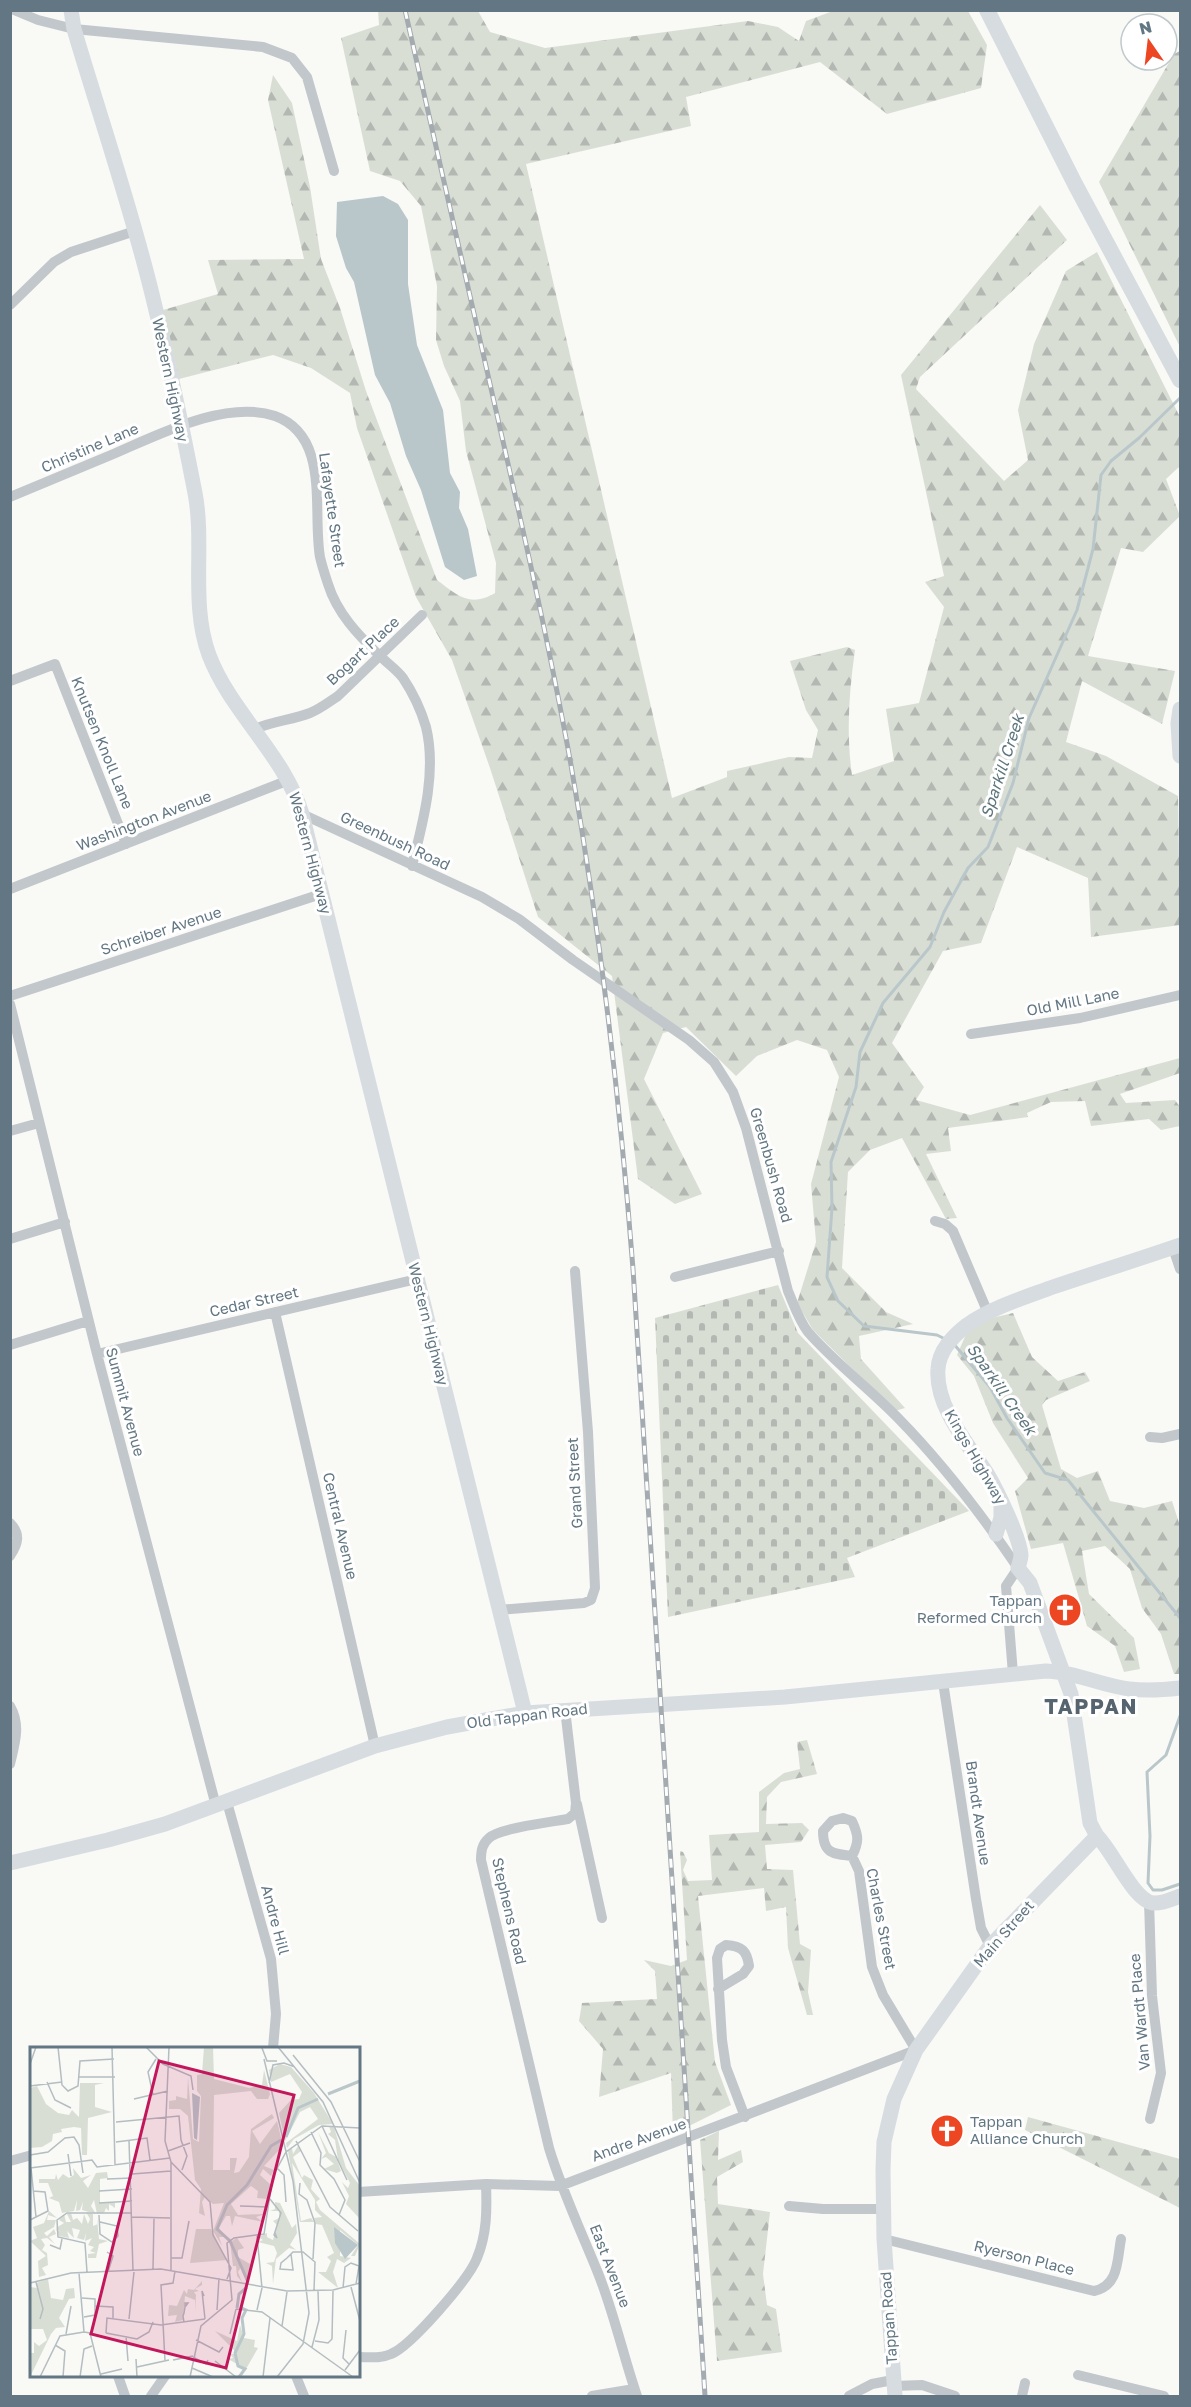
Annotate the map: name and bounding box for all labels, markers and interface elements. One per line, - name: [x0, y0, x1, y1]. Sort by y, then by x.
- north arrow: [1119, 12, 1179, 72]
- text: N: [1137, 16, 1154, 39]
- street label: Western Highway: [149, 316, 193, 444]
- street label: Christine Lane: [38, 418, 141, 476]
- street label: Lafayette Street: [316, 451, 350, 569]
- street label: Bogart Place: [322, 612, 403, 688]
- street label: Knutsen Knoll Lane: [68, 674, 138, 812]
- water label: Sparkill Creek: [976, 710, 1029, 820]
- street label: Washington Avenue: [74, 786, 214, 854]
- street label: Western Highway: [286, 789, 336, 917]
- street label: Greenbush Road: [338, 807, 453, 873]
- street label: Schreiber Avenue: [98, 902, 224, 958]
- street label: Old Mill Lane: [1025, 983, 1121, 1019]
- street label: Greenbush Road: [747, 1105, 797, 1224]
- street label: Western Highway: [405, 1260, 453, 1388]
- street label: Cedar Street: [208, 1282, 300, 1320]
- water label: Sparkill Creek: [963, 1339, 1042, 1440]
- street label: Summit Avenue: [103, 1345, 149, 1458]
- street label: Kings Highway: [941, 1406, 1011, 1508]
- street label: Grand Street: [563, 1437, 585, 1529]
- street label: Central Avenue: [320, 1470, 362, 1582]
- place label: Tappan Reformed Church: [917, 1591, 1042, 1626]
- church icon: Tappan Reformed Church: [1047, 1592, 1083, 1628]
- district label: TAPPAN: [1044, 1693, 1138, 1719]
- street label: Old Tappan Road: [465, 1699, 588, 1731]
- street label: Brandt Avenue: [963, 1759, 995, 1867]
- street label: Stephens Road: [489, 1856, 531, 1966]
- street label: Charles Street: [863, 1866, 901, 1971]
- street label: Andre Hill: [258, 1883, 294, 1957]
- street label: Main Street: [969, 1896, 1037, 1970]
- street label: Van Wardt Place: [1125, 1952, 1153, 2071]
- inset map: [30, 2047, 360, 2377]
- place label: Tappan Alliance Church: [970, 2112, 1083, 2147]
- street label: Andre Avenue: [589, 2113, 689, 2165]
- church icon: Tappan Alliance Church: [929, 2113, 965, 2149]
- street label: East Avenue: [587, 2221, 635, 2310]
- street label: Ryerson Place: [972, 2236, 1077, 2278]
- street label: Tappan Road: [876, 2271, 900, 2365]

